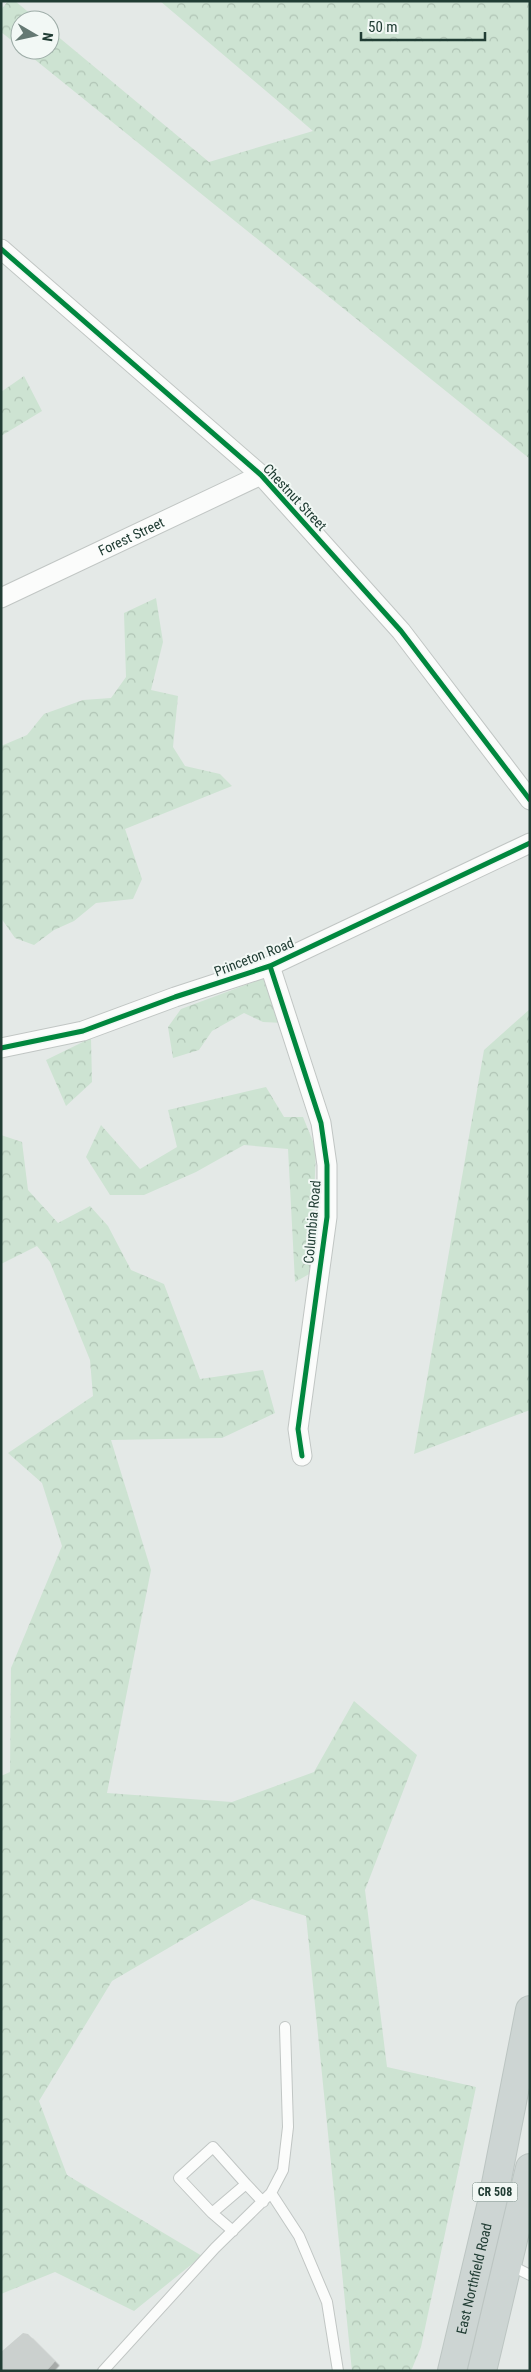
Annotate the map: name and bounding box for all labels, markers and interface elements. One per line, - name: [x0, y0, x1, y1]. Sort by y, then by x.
- north arrow: [10, 10, 60, 60]
- scale bar: [361, 10, 485, 42]
- text: 50 m: [368, 18, 398, 36]
- text: N: [39, 32, 56, 43]
- street label: Chestnut Street: [260, 460, 330, 534]
- street label: Forest Street: [96, 514, 167, 559]
- street label: Princeton Road: [212, 934, 296, 980]
- street label: Columbia Road: [300, 1180, 324, 1264]
- road number: CR 508: [472, 2182, 518, 2202]
- street label: East Northfield Road: [453, 2221, 495, 2336]

